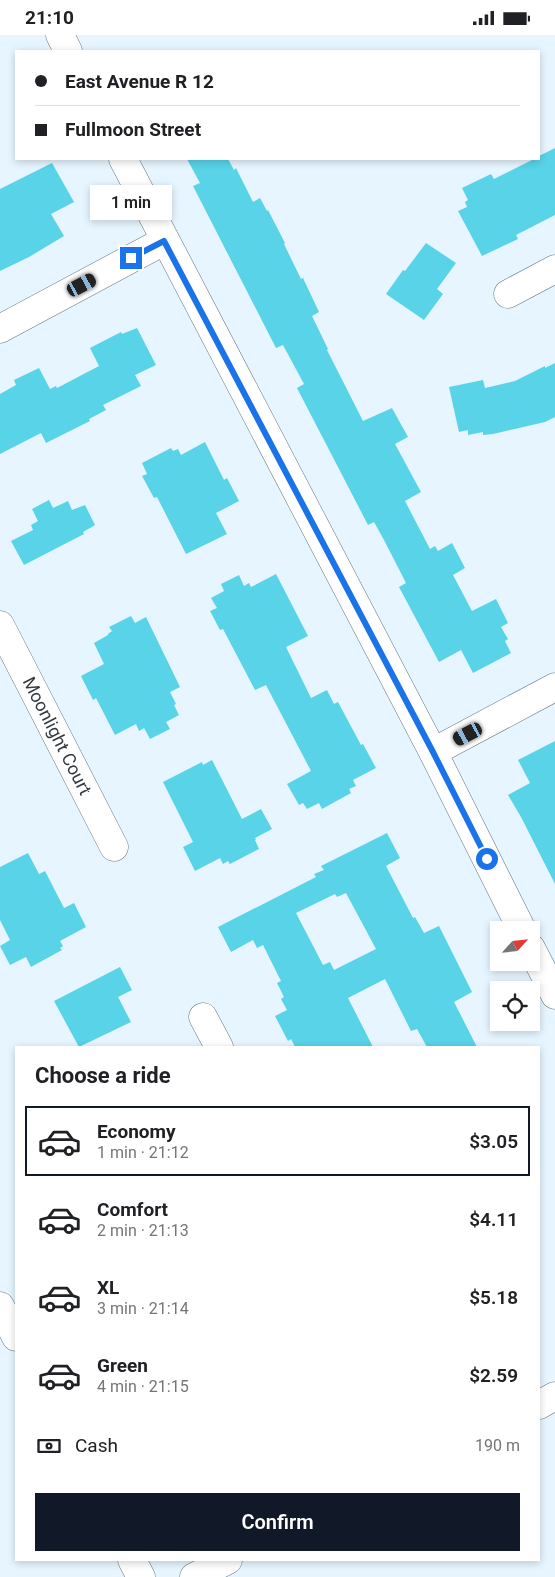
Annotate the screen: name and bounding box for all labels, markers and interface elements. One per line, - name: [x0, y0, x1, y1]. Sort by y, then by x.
- text: 21:10: [25, 6, 74, 29]
- text: East Avenue R 12: [65, 70, 214, 93]
- text: Fullmoon Street: [65, 118, 201, 141]
- callout: 1 min: [90, 185, 172, 221]
- text: 1 min: [111, 193, 151, 212]
- route end: [120, 247, 142, 269]
- car: [65, 271, 98, 299]
- street label: Moonlight Court: [19, 673, 96, 798]
- car: [451, 720, 484, 748]
- route start: [476, 848, 498, 870]
- north arrow: [490, 921, 540, 971]
- map controls: [490, 921, 540, 1031]
- button: locate: [490, 981, 540, 1031]
- text: Choose a ride: [35, 1063, 171, 1088]
- icon: car: [37, 1119, 82, 1164]
- text: Economy: [97, 1120, 176, 1143]
- text: $3.05: [469, 1130, 518, 1153]
- text: 1 min · 21:12: [97, 1143, 189, 1162]
- icon: car: [37, 1197, 82, 1242]
- text: Comfort: [97, 1198, 168, 1221]
- text: $4.11: [469, 1208, 518, 1231]
- text: 2 min · 21:13: [97, 1221, 189, 1240]
- icon: car: [37, 1275, 82, 1320]
- text: XL: [97, 1276, 119, 1299]
- text: $5.18: [469, 1286, 518, 1309]
- text: 3 min · 21:14: [97, 1299, 189, 1318]
- icon: car: [37, 1353, 82, 1398]
- text: Green: [97, 1354, 148, 1377]
- text: $2.59: [469, 1364, 518, 1387]
- text: 4 min · 21:15: [97, 1377, 189, 1396]
- icon: cash: [35, 1432, 63, 1460]
- text: Cash: [75, 1434, 118, 1457]
- text: 190 m: [475, 1436, 520, 1455]
- button: Confirm: [35, 1493, 520, 1551]

